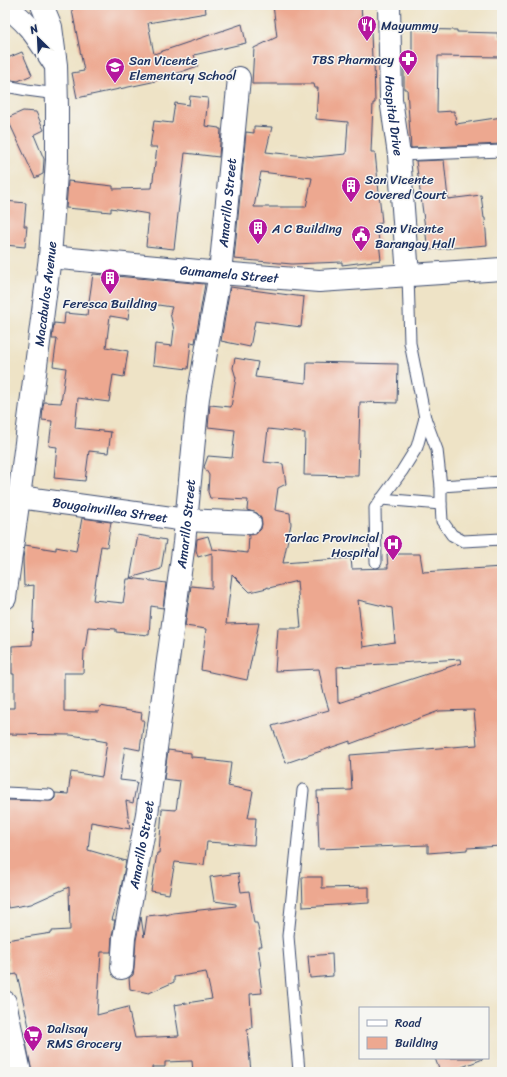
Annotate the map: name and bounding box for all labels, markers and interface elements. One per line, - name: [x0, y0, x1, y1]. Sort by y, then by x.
- restaurant icon: Mayummy: [356, 14, 378, 42]
- place label: Mayummy: [381, 14, 439, 37]
- north arrow: [18, 18, 58, 58]
- text: N: [26, 19, 42, 40]
- place label: TBS Pharmacy: [312, 48, 394, 71]
- pharmacy icon: TBS Pharmacy: [397, 48, 419, 76]
- place label: San Vicente Elementary School: [129, 49, 237, 87]
- school or university icon: San Vicente Elementary School: [104, 56, 126, 84]
- street label: Hospital Drive: [379, 75, 411, 158]
- street label: Amarillo Street: [211, 157, 243, 249]
- place label: San Vicente Covered Court: [365, 168, 447, 206]
- building icon: San Vicente Covered Court: [340, 175, 362, 203]
- building icon: A C Building: [247, 217, 269, 245]
- place label: A C Building: [271, 217, 342, 240]
- place label: San Vicente Barangay Hall: [375, 217, 455, 255]
- public building icon: San Vicente Barangay Hall: [350, 224, 372, 252]
- street label: Macabulos Avenue: [27, 240, 63, 348]
- street label: Gumamela Street: [179, 258, 280, 289]
- building icon: Feresca Building: [99, 267, 121, 295]
- place label: Feresca Building: [63, 292, 158, 315]
- street label: Amarillo Street: [169, 478, 202, 571]
- street label: Bougainvillea Street: [51, 490, 170, 529]
- place label: Tarlac Provincial Hospital: [284, 526, 379, 564]
- hospital icon: Tarlac Provincial Hospital: [382, 533, 404, 561]
- street label: Amarillo Street: [122, 799, 160, 892]
- legend: [359, 1007, 489, 1059]
- text: Road: [395, 1012, 422, 1034]
- place label: Dalisay RMS Grocery: [47, 1017, 122, 1055]
- supermarket icon: Dalisay RMS Grocery: [22, 1024, 44, 1052]
- text: Building: [395, 1032, 438, 1054]

